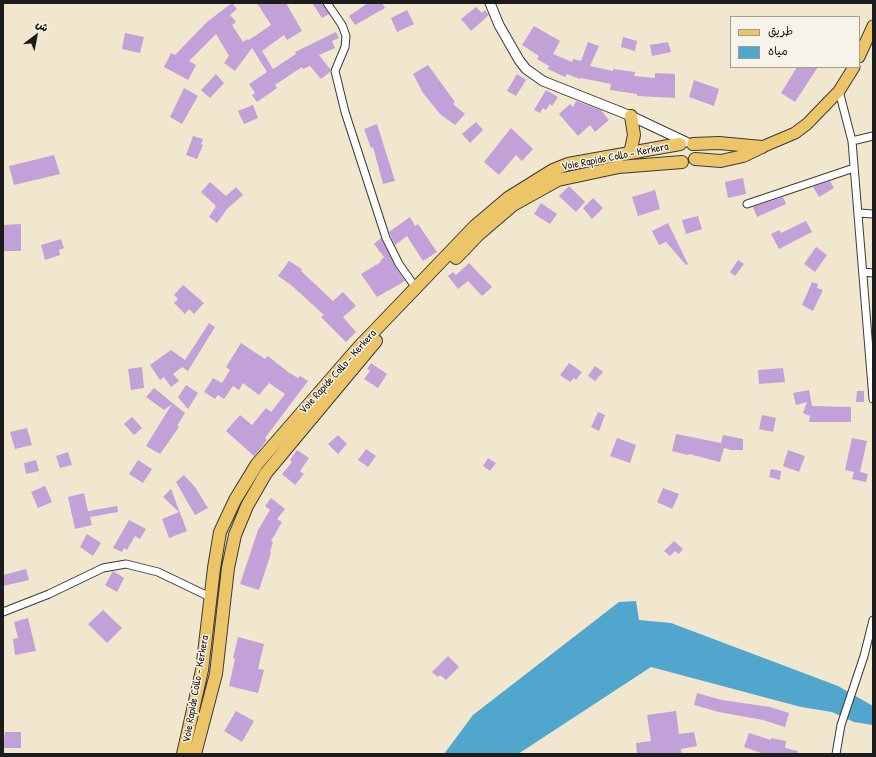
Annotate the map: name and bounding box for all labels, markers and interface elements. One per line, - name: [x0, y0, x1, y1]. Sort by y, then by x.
- north arrow: [16, 16, 56, 56]
- legend: [730, 16, 860, 68]
- text: ش: [34, 17, 51, 35]
- text: طريق: [768, 22, 793, 39]
- text: مياه: [768, 42, 788, 59]
- street label: Voie Rapide Collo - Kerkera: [560, 140, 670, 174]
- street label: Voie Rapide Collo - Kerkera: [297, 327, 379, 417]
- street label: Voie Rapide Collo - Kerkera: [180, 634, 212, 744]

